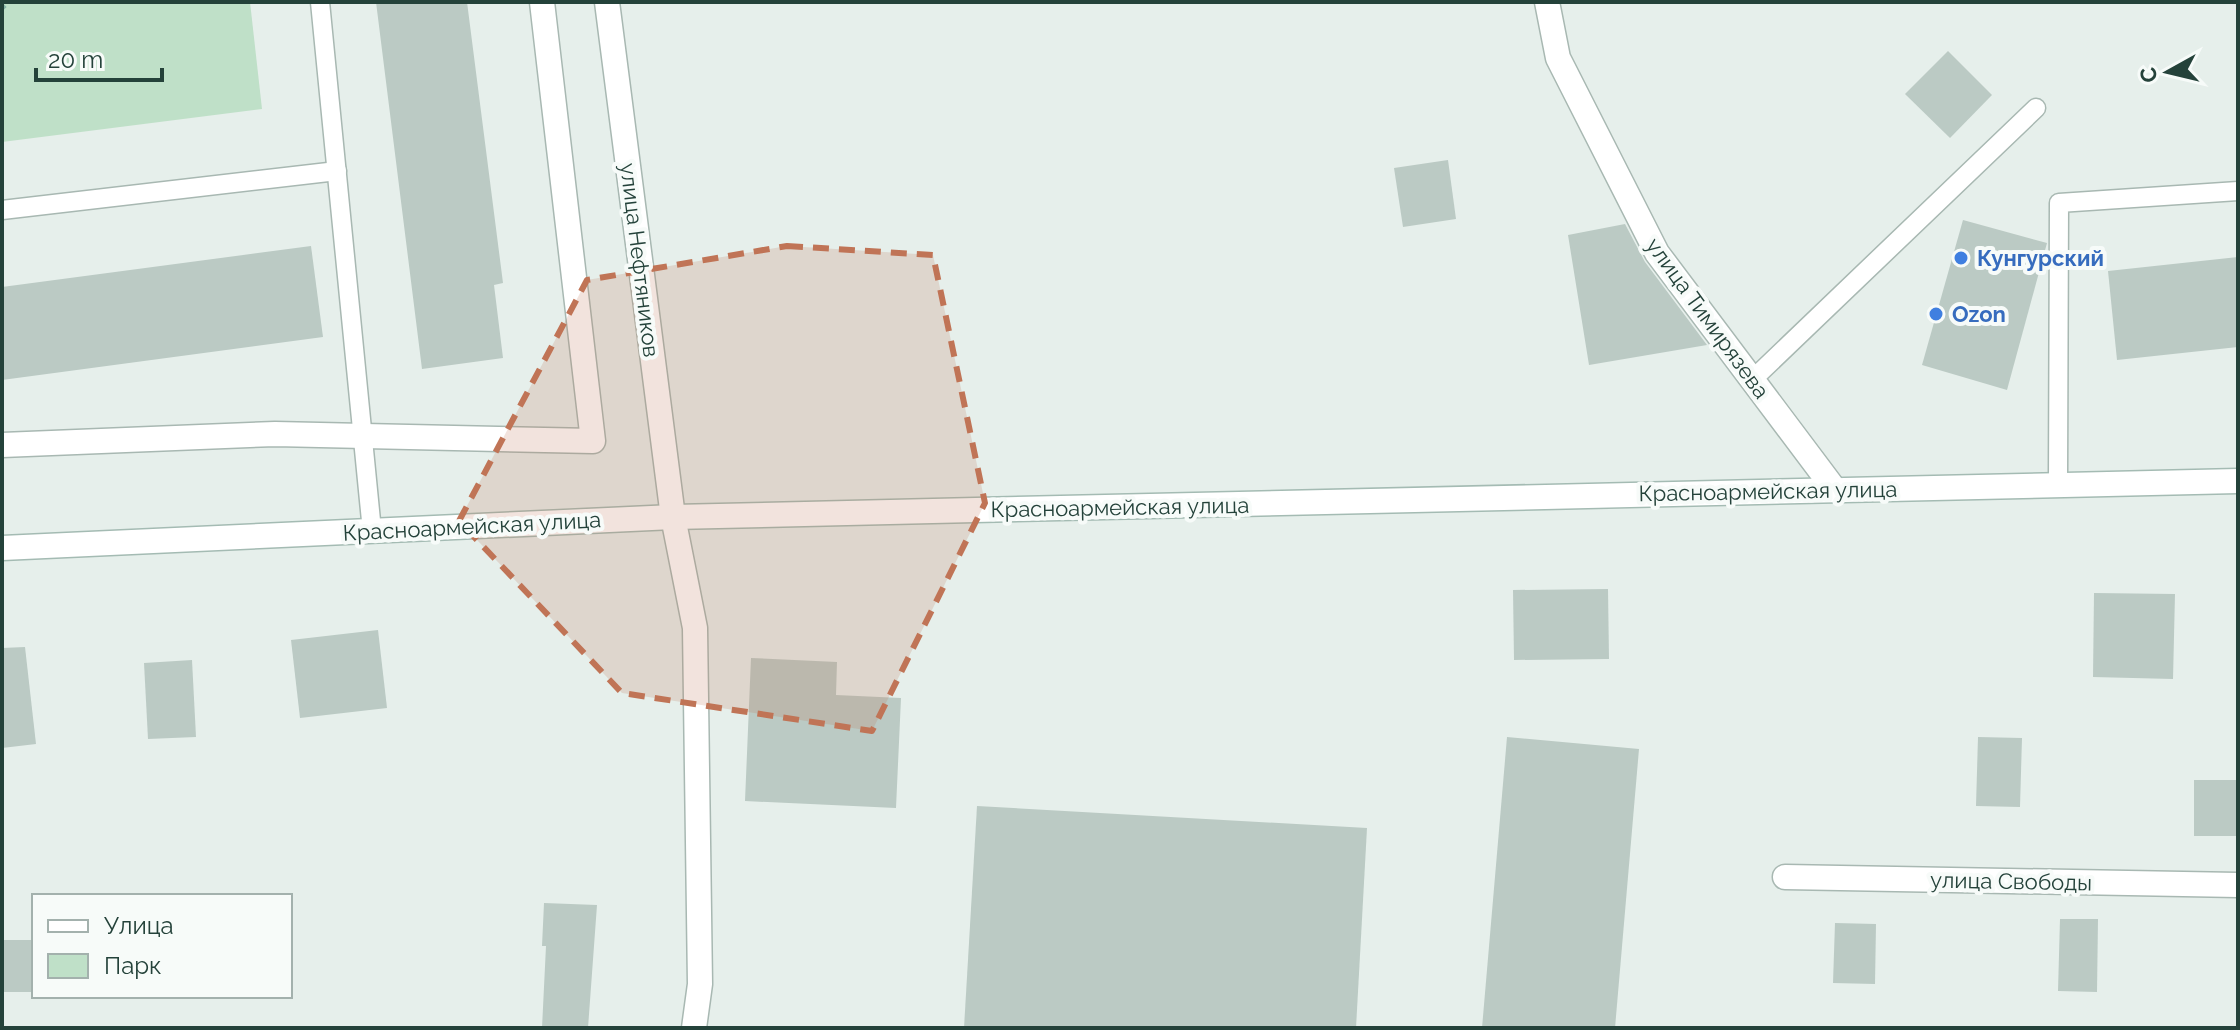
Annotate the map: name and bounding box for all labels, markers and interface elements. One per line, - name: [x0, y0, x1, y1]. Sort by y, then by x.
- scale bar: [36, 32, 162, 82]
- north arrow: [2128, 32, 2208, 112]
- text: 20 m: [48, 45, 103, 74]
- text: С: [2134, 66, 2162, 84]
- street label: улица Нефтяников: [615, 161, 665, 359]
- street label: улица Тимирязева: [1641, 233, 1775, 403]
- place label: Кунгурский: [1977, 245, 2104, 271]
- marker: Кунгурский: [1952, 249, 1970, 267]
- place label: Ozon: [1952, 301, 2006, 327]
- marker: Ozon: [1927, 305, 1945, 323]
- street label: Красноармейская улица: [1638, 476, 1898, 506]
- street label: Красноармейская улица: [990, 492, 1250, 522]
- street label: Красноармейская улица: [342, 506, 602, 546]
- street label: улица Свободы: [1930, 867, 2092, 895]
- legend: [32, 894, 292, 998]
- text: Улица: [104, 911, 174, 940]
- text: Парк: [104, 951, 162, 980]

